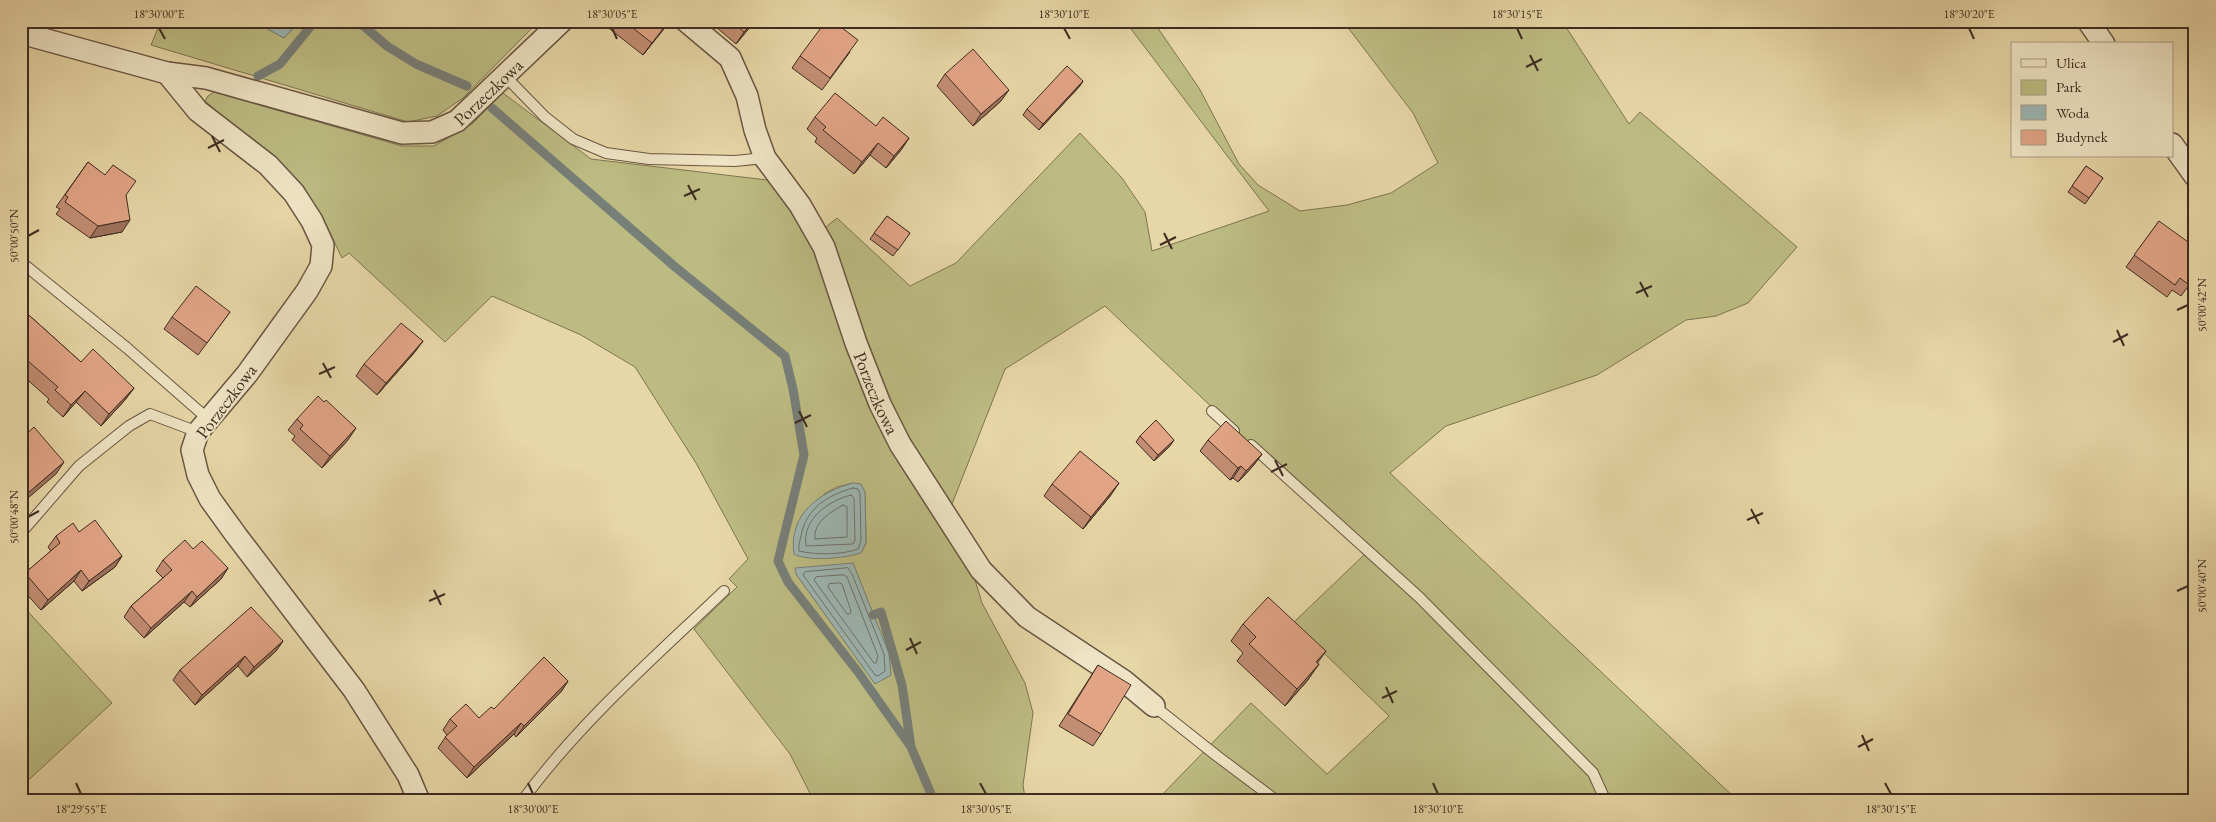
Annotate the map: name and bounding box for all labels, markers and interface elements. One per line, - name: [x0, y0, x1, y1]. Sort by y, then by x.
- text: 18°30'00"E: [133, 6, 185, 22]
- text: 18°30'05"E: [586, 6, 638, 22]
- text: 18°30'10"E: [1038, 6, 1090, 22]
- text: 18°30'15"E: [1491, 6, 1543, 22]
- text: 18°30'20"E: [1943, 6, 1995, 22]
- legend: [2011, 42, 2174, 158]
- street label: Porzeczkowa: [448, 53, 528, 130]
- text: Ulica: [2056, 53, 2086, 72]
- text: Park: [2056, 77, 2083, 96]
- text: Woda: [2056, 103, 2089, 122]
- text: Budynek: [2056, 127, 2109, 146]
- text: 50°00'50"N: [6, 209, 22, 263]
- text: 50°00'42"N: [2194, 278, 2210, 332]
- street label: Porzeczkowa: [849, 348, 905, 439]
- street label: Porzeczkowa: [190, 358, 262, 443]
- text: 50°00'48"N: [6, 490, 22, 544]
- text: 50°00'40"N: [2194, 559, 2210, 613]
- text: 18°29'55"E: [55, 801, 107, 817]
- text: 18°30'00"E: [507, 801, 559, 817]
- text: 18°30'05"E: [960, 801, 1012, 817]
- text: 18°30'10"E: [1412, 801, 1464, 817]
- text: 18°30'15"E: [1865, 801, 1917, 817]

